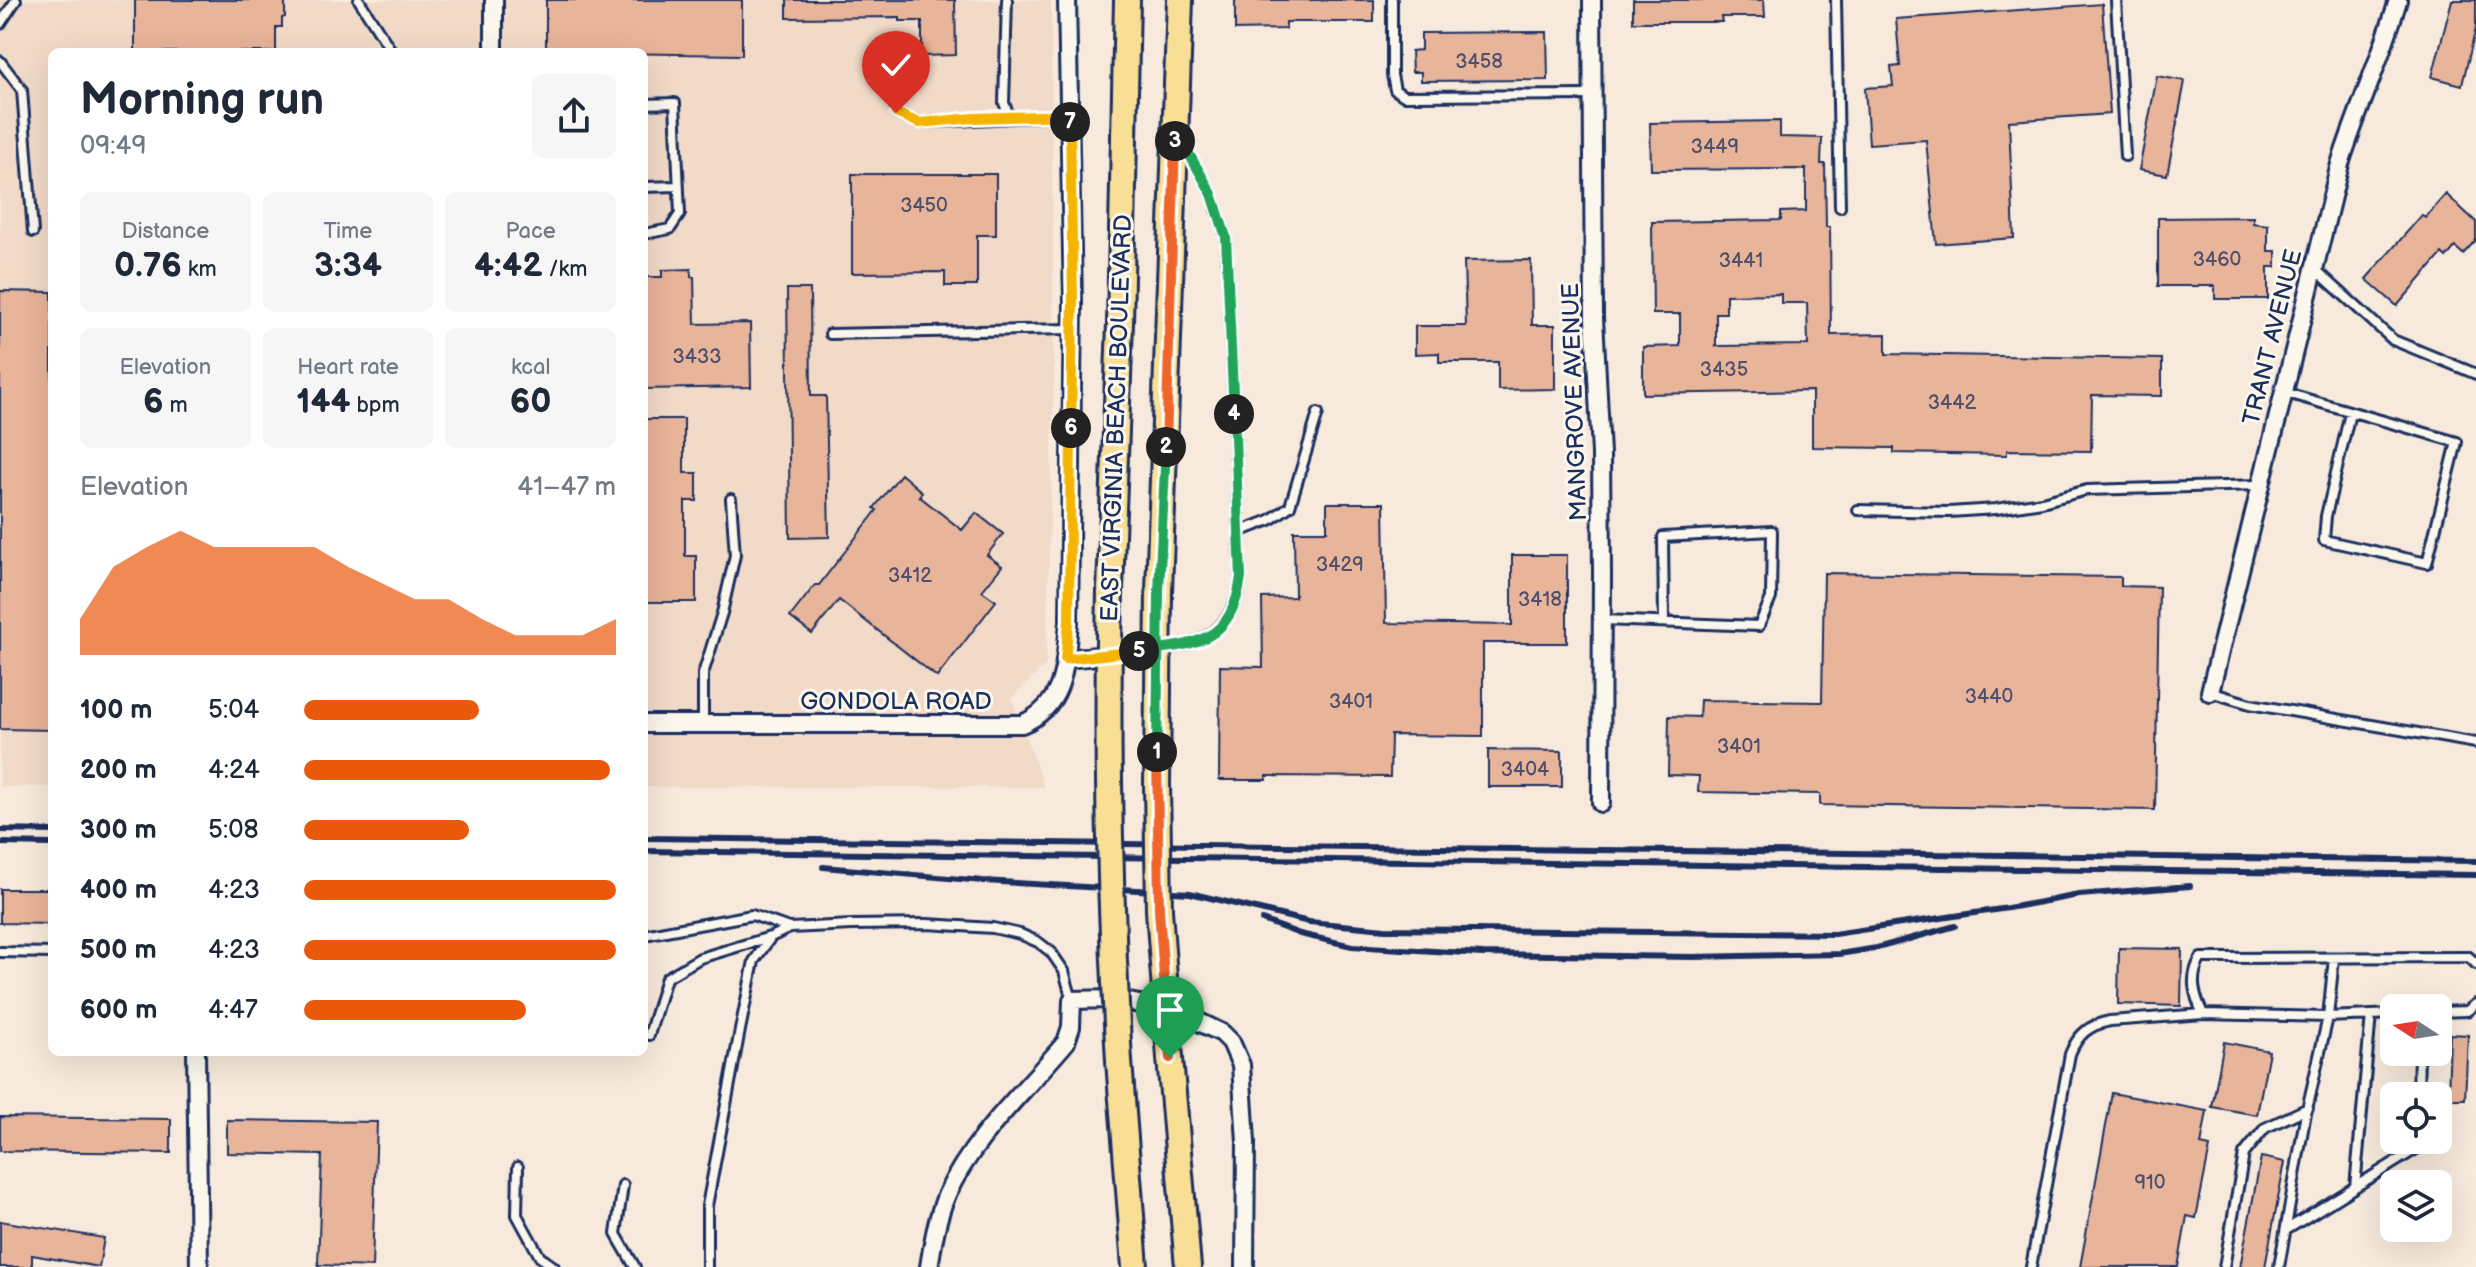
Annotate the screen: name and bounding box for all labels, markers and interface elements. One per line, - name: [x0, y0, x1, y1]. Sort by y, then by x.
- pin: [862, 31, 930, 113]
- icon: check: [874, 43, 918, 87]
- house number: 3458: [1455, 50, 1503, 74]
- text: Morning run: [80, 74, 324, 127]
- button: share: [532, 74, 616, 158]
- pin: 7: [1050, 102, 1090, 142]
- text: 7: [1064, 108, 1076, 135]
- pin: 3: [1155, 121, 1195, 161]
- text: 3: [1169, 127, 1181, 154]
- text: 09:49: [80, 131, 146, 162]
- house number: 3449: [1691, 135, 1739, 159]
- house number: 3450: [900, 194, 948, 218]
- street label: EAST VIRGINIA BEACH BOULEVARD: [1095, 214, 1138, 622]
- text: Distance: [121, 218, 209, 245]
- text: Time: [324, 218, 372, 245]
- text: Pace: [506, 218, 556, 245]
- text: 0.76: [114, 245, 182, 286]
- text: 3:34: [314, 245, 382, 286]
- text: 4:42: [474, 245, 543, 286]
- street label: TRANT AVENUE: [2237, 246, 2308, 428]
- house number: 3460: [2193, 248, 2241, 272]
- house number: 3441: [1719, 249, 1763, 273]
- text: km: [182, 256, 217, 283]
- text: /km: [543, 256, 587, 283]
- street label: MANGROVE AVENUE: [1556, 282, 1593, 521]
- house number: 3433: [672, 345, 722, 369]
- text: Elevation: [119, 354, 211, 381]
- text: Heart rate: [297, 354, 399, 381]
- text: kcal: [511, 354, 550, 381]
- house number: 3435: [1700, 358, 1748, 382]
- text: 6: [143, 381, 164, 422]
- text: 144: [296, 381, 351, 422]
- text: 60: [510, 381, 552, 422]
- house number: 3442: [1928, 391, 1976, 415]
- text: m: [164, 392, 188, 419]
- text: bpm: [351, 392, 400, 419]
- pin: 4: [1214, 394, 1254, 434]
- text: 4: [1228, 400, 1240, 427]
- pin: 6: [1051, 408, 1091, 448]
- text: 6: [1064, 414, 1078, 441]
- pin: 2: [1146, 427, 1186, 467]
- text: 2: [1159, 433, 1173, 460]
- text: Elevation: [80, 472, 188, 503]
- text: 41–47 m: [517, 472, 616, 503]
- house number: 3429: [1316, 553, 1364, 577]
- house number: 3412: [888, 564, 932, 588]
- house number: 3418: [1518, 588, 1562, 612]
- pin: 5: [1119, 631, 1159, 671]
- text: 5: [1133, 637, 1145, 664]
- house number: 3440: [1965, 685, 2013, 709]
- street label: GONDOLA ROAD: [800, 687, 992, 716]
- house number: 3401: [1329, 690, 1373, 714]
- text: 100 m: [80, 695, 153, 726]
- text: 5:04: [208, 695, 259, 726]
- pin: 1: [1137, 732, 1177, 772]
- house number: 3401: [1717, 735, 1761, 759]
- text: 1: [1152, 738, 1162, 765]
- text: 200 m: [80, 755, 157, 786]
- text: 4:24: [208, 755, 260, 786]
- house number: 3404: [1501, 758, 1549, 782]
- text: 300 m: [80, 815, 157, 846]
- text: 5:08: [208, 815, 259, 846]
- text: 400 m: [80, 875, 157, 906]
- text: 4:23: [208, 875, 260, 906]
- text: 500 m: [80, 935, 157, 966]
- text: 4:23: [208, 935, 260, 966]
- pin: [1136, 976, 1204, 1058]
- icon: arrive: [1148, 988, 1192, 1032]
- north arrow: [2380, 994, 2452, 1066]
- map controls: [2380, 994, 2452, 1242]
- text: 600 m: [80, 995, 157, 1026]
- text: 4:47: [208, 995, 258, 1026]
- button: locate: [2380, 1082, 2452, 1154]
- button: layers: [2380, 1170, 2452, 1242]
- house number: 910: [2134, 1171, 2166, 1195]

